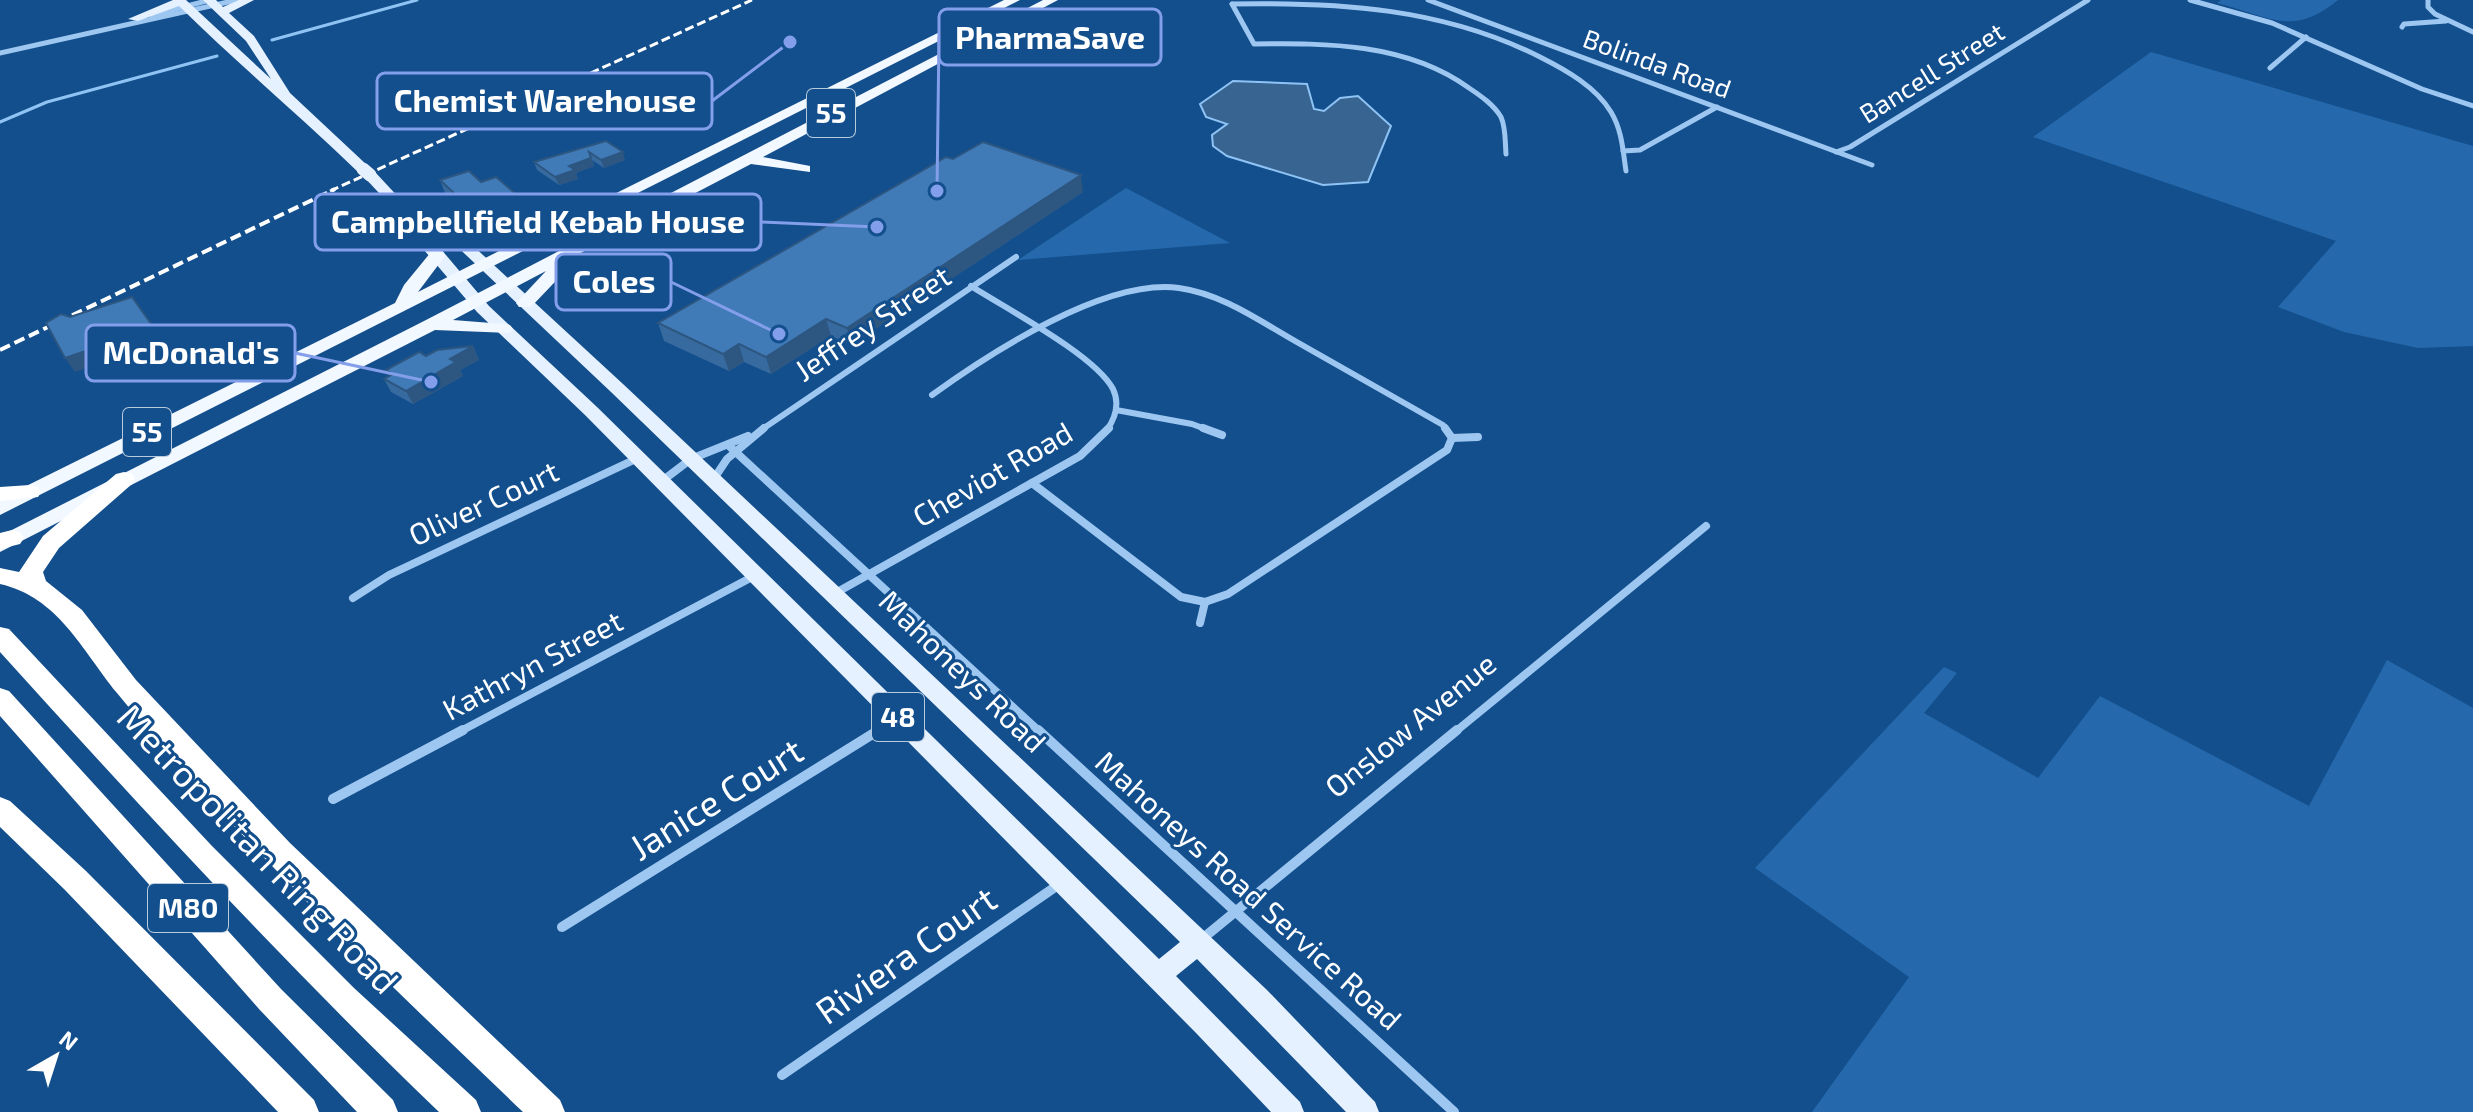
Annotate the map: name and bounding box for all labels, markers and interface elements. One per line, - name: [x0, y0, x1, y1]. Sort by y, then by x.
- callout: PharmaSave: [939, 9, 1161, 65]
- street label: Bancell Street: [1853, 15, 2009, 129]
- text: PharmaSave: [955, 17, 1145, 55]
- street label: Bolinda Road: [1579, 22, 1736, 104]
- callout: Chemist Warehouse: [377, 73, 712, 129]
- text: Chemist Warehouse: [394, 80, 696, 118]
- road number: 55: [807, 89, 855, 137]
- callout: Campbellfield Kebab House: [315, 194, 761, 250]
- text: Campbellfield Kebab House: [331, 201, 745, 239]
- callout: Coles: [556, 254, 671, 310]
- street label: Jeffrey Street: [787, 257, 957, 388]
- text: Coles: [572, 261, 656, 299]
- callout: McDonald's: [86, 325, 295, 381]
- text: McDonald's: [102, 332, 280, 370]
- road number: 55: [123, 408, 171, 456]
- street label: Cheviot Road: [906, 413, 1078, 533]
- street label: Oliver Court: [403, 452, 564, 553]
- street label: Mahoneys Road: [873, 582, 1054, 759]
- street label: Kathryn Street: [436, 602, 628, 727]
- street label: Onslow Avenue: [1317, 645, 1502, 804]
- road number: 48: [872, 693, 924, 741]
- street label: Metropolitan Ring Road: [110, 694, 408, 1002]
- street label: Janice Court: [621, 728, 810, 868]
- street label: Mahoneys Road Service Road: [1089, 743, 1410, 1036]
- street label: Riviera Court: [807, 876, 1004, 1032]
- road number: M80: [148, 884, 228, 932]
- north arrow: [16, 1016, 96, 1096]
- text: N: [55, 1025, 84, 1055]

